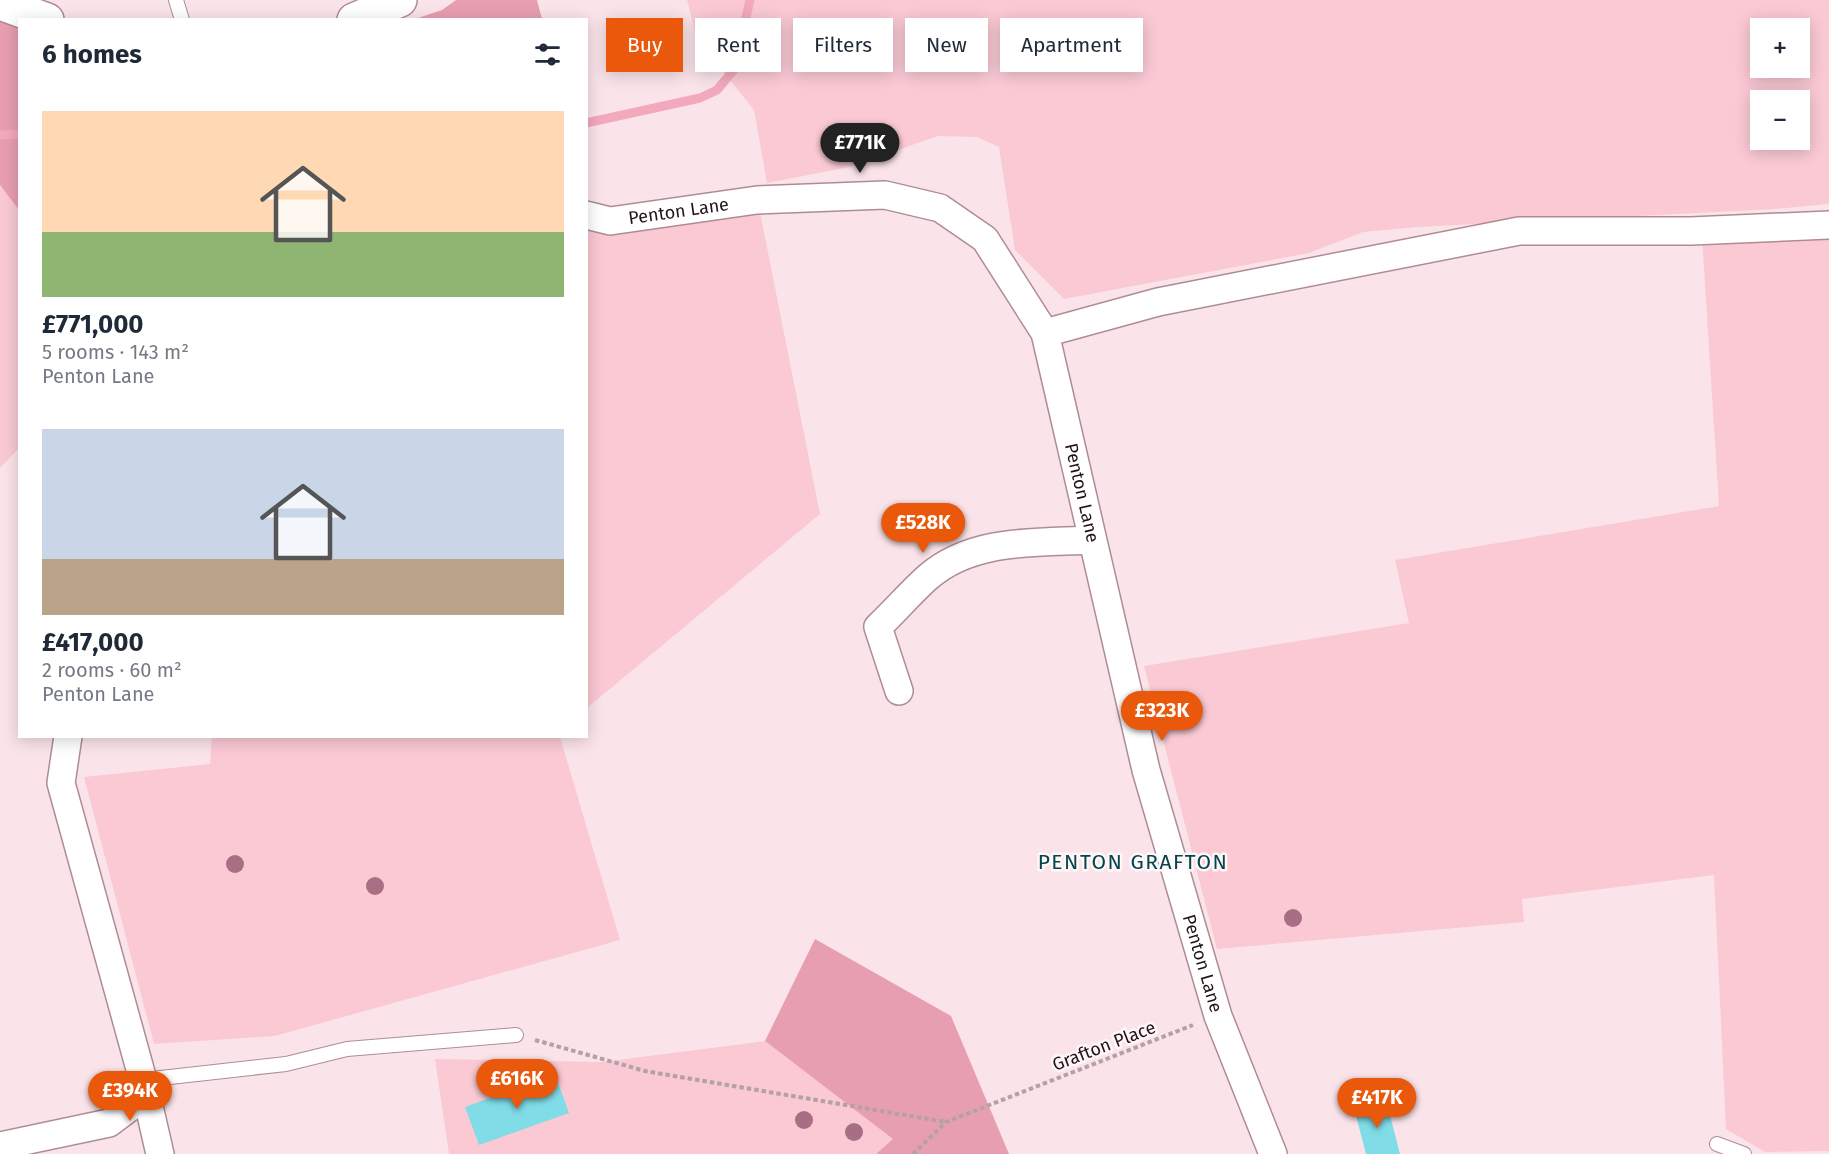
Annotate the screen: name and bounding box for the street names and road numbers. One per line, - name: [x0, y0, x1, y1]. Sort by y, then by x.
- street label: Penton Lane: [627, 193, 730, 229]
- street label: Penton Lane: [1060, 441, 1104, 545]
- street label: Penton Lane: [1178, 912, 1227, 1015]
- street label: Grafton Place: [1049, 1016, 1159, 1076]

